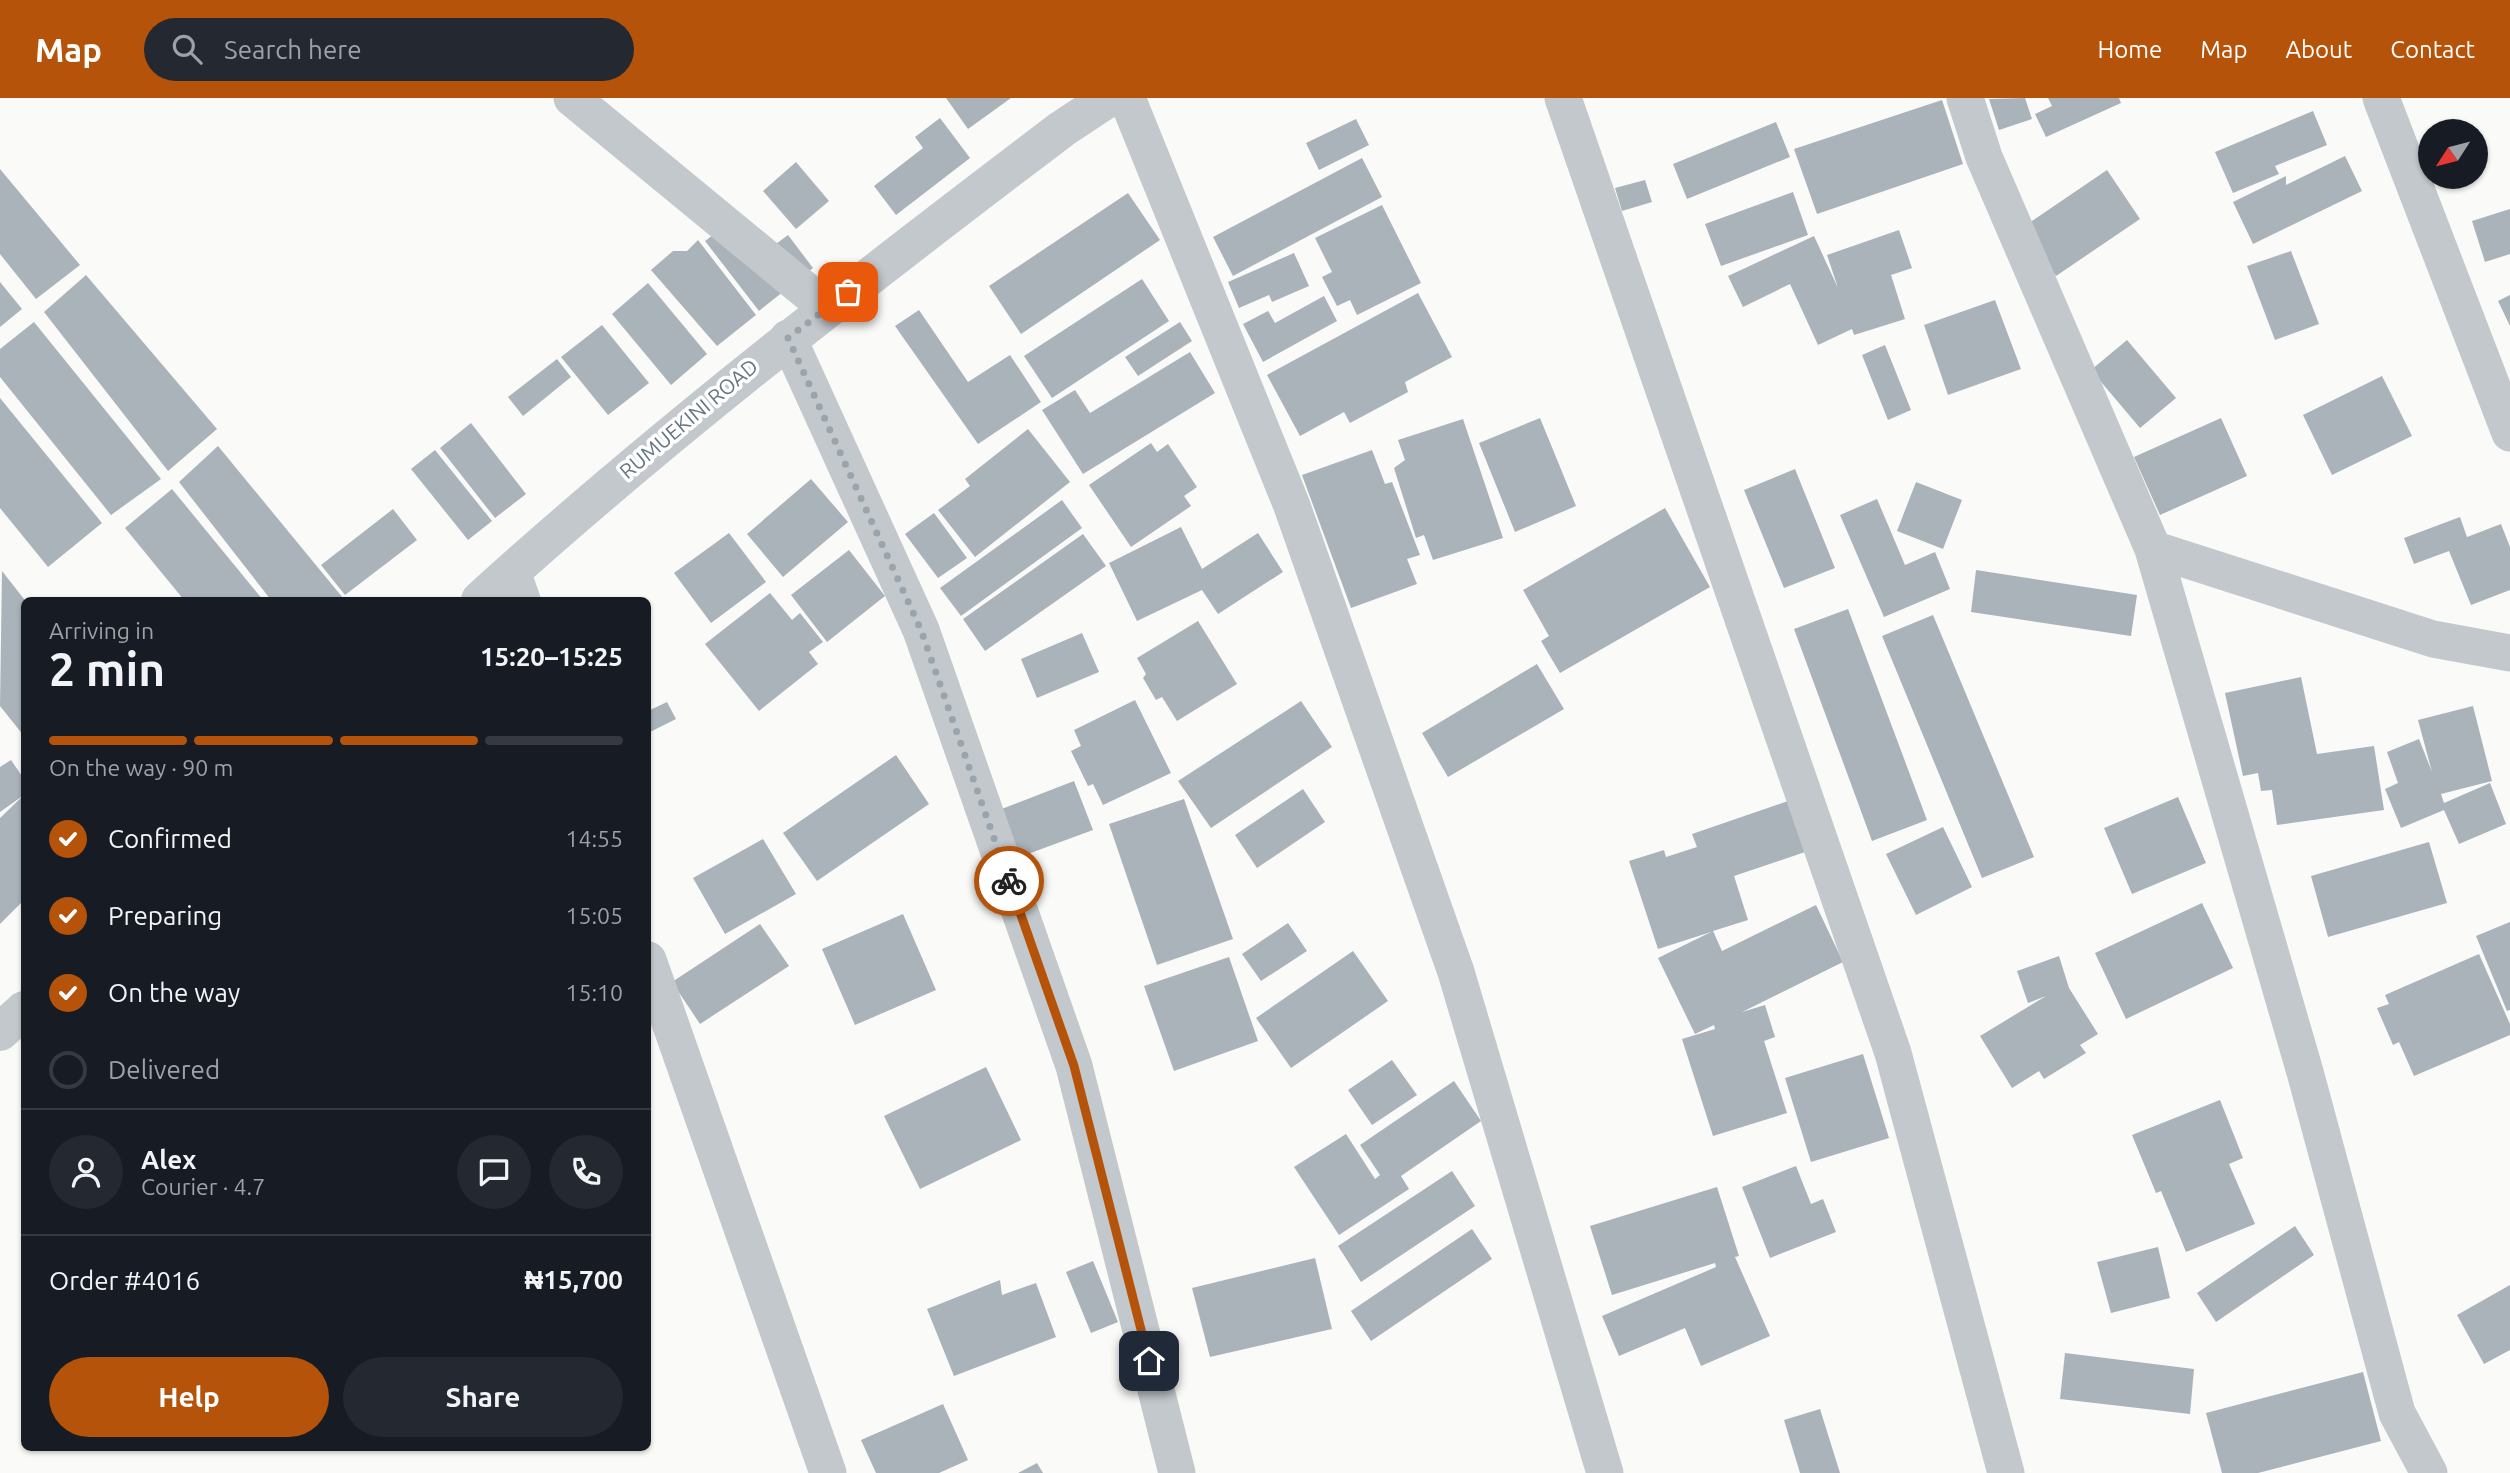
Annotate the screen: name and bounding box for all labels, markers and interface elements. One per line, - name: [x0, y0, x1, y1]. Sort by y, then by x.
- search box: [144, 18, 634, 81]
- icon: search: [168, 30, 206, 68]
- text: Map: [35, 31, 102, 68]
- text: Search here: [224, 35, 362, 64]
- text: Home: [2097, 36, 2162, 63]
- text: Map: [2200, 36, 2247, 63]
- text: About: [2285, 36, 2352, 63]
- text: Contact: [2390, 36, 2475, 63]
- north arrow: [2418, 119, 2488, 189]
- map controls: [2418, 119, 2488, 189]
- pin: [818, 262, 878, 322]
- icon: bag: [829, 273, 867, 311]
- street label: RUMUEKINI ROAD: [614, 354, 762, 483]
- text: Arriving in: [49, 618, 154, 643]
- text: 15:20–15:25: [480, 642, 623, 671]
- text: 2 min: [49, 643, 165, 695]
- text: On the way · 90 m: [49, 755, 233, 780]
- icon: check: [49, 820, 87, 858]
- text: Confirmed: [108, 824, 232, 853]
- text: 14:55: [565, 826, 623, 851]
- courier: [974, 846, 1044, 916]
- icon: bike: [990, 862, 1028, 900]
- icon: check: [49, 897, 87, 935]
- text: Preparing: [108, 901, 222, 930]
- text: 15:05: [565, 903, 623, 928]
- icon: check: [49, 974, 87, 1012]
- text: On the way: [108, 978, 240, 1007]
- text: 15:10: [565, 980, 623, 1005]
- text: Delivered: [108, 1055, 220, 1084]
- button: person: [49, 1135, 123, 1209]
- button: chat: [457, 1135, 531, 1209]
- button: phone: [549, 1135, 623, 1209]
- text: Alex: [141, 1145, 196, 1174]
- text: Courier · 4.7: [141, 1174, 265, 1199]
- text: ₦15,700: [525, 1265, 623, 1294]
- text: Order #4016: [49, 1266, 200, 1295]
- pin: [1119, 1331, 1179, 1391]
- icon: home: [1130, 1342, 1168, 1380]
- button: Help: [49, 1357, 329, 1437]
- button: Share: [343, 1357, 623, 1437]

